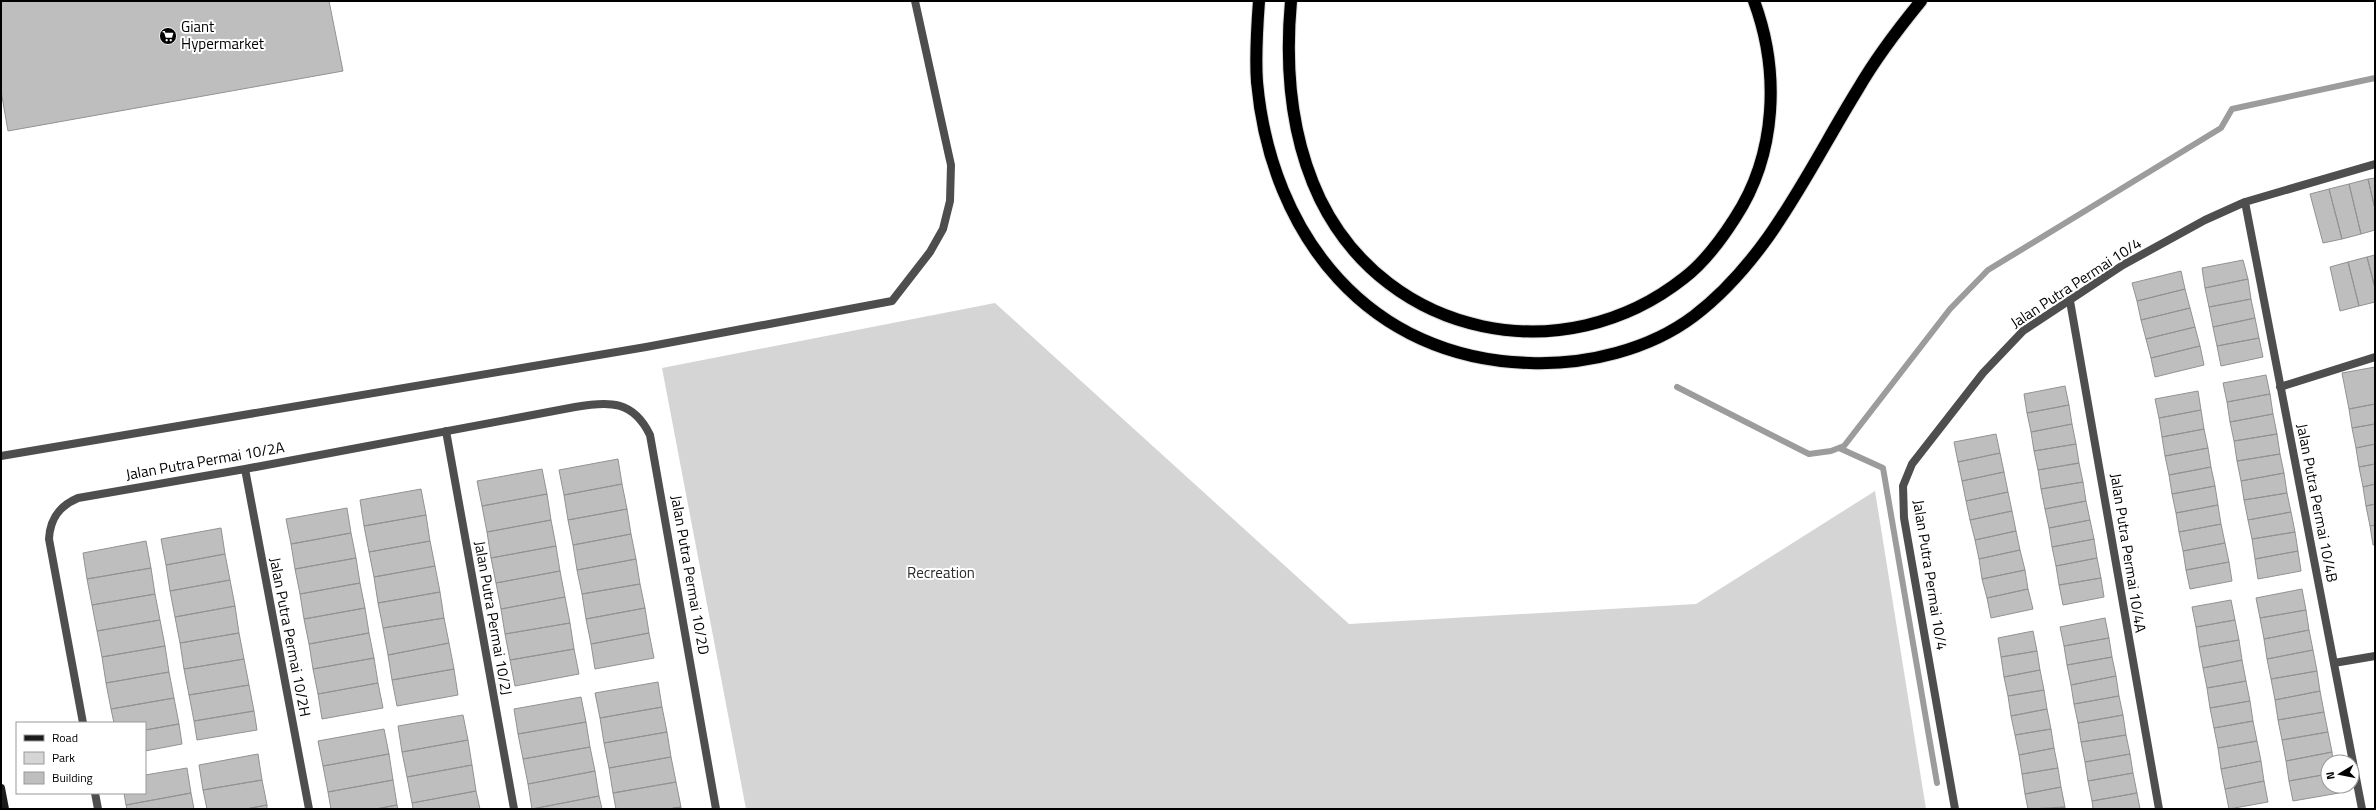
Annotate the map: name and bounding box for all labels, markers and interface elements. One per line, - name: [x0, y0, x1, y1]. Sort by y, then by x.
- place label: Giant Hypermarket: [181, 15, 265, 55]
- supermarket icon: Giant Hypermarket: [158, 26, 178, 46]
- street label: Jalan Putra Permai 10/4: [2006, 232, 2146, 334]
- street label: Jalan Putra Permai 10/4B: [2291, 422, 2344, 584]
- street label: Jalan Putra Permai 10/2A: [124, 435, 286, 486]
- street label: Jalan Putra Permai 10/4A: [2105, 472, 2152, 634]
- street label: Jalan Putra Permai 10/2D: [665, 493, 716, 656]
- street label: Jalan Putra Permai 10/4: [1907, 498, 1954, 652]
- street label: Jalan Putra Permai 10/2J: [469, 539, 518, 697]
- street label: Jalan Putra Permai 10/2H: [264, 555, 317, 719]
- park label: Recreation: [907, 561, 975, 584]
- legend: [16, 722, 146, 794]
- text: Road: [52, 728, 78, 747]
- text: Park: [52, 748, 75, 767]
- north arrow: [2320, 754, 2360, 794]
- text: Building: [52, 768, 93, 787]
- text: N: [2322, 771, 2339, 781]

